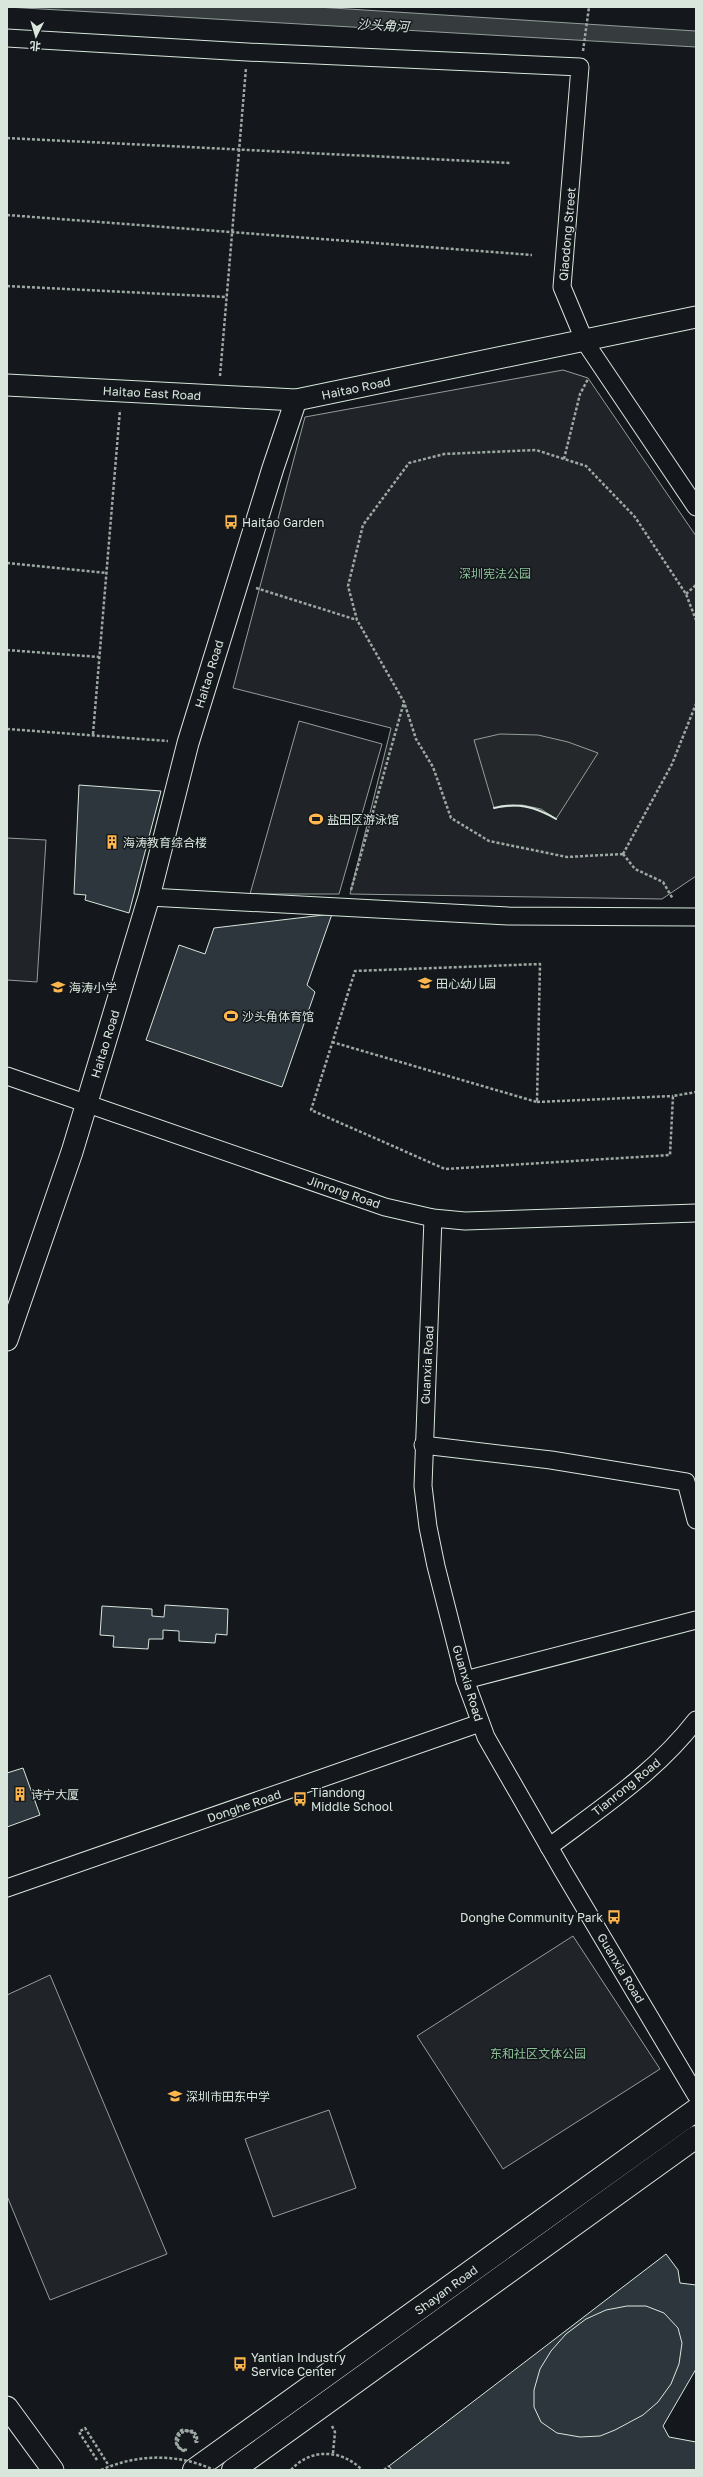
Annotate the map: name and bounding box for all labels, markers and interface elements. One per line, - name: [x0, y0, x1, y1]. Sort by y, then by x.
- north arrow: [16, 16, 56, 56]
- water label: 沙头角河: [357, 16, 412, 35]
- text: 北: [29, 40, 41, 53]
- street label: Qiaodong Street: [555, 186, 579, 281]
- street label: Haitao Road: [320, 373, 392, 403]
- street label: Haitao East Road: [102, 383, 202, 403]
- bus stop icon: Haitao Garden: [223, 514, 239, 530]
- place label: Haitao Garden: [242, 515, 324, 530]
- park label: 深圳宪法公园: [459, 566, 531, 581]
- street label: Haitao Road: [192, 638, 226, 710]
- sports icon: 盐田区游泳馆: [308, 811, 324, 827]
- place label: 盐田区游泳馆: [327, 812, 399, 827]
- building icon: 海涛教育综合楼: [104, 834, 120, 850]
- place label: 海涛教育综合楼: [123, 835, 207, 850]
- school or university icon: 田心幼儿园: [417, 975, 433, 991]
- place label: 田心幼儿园: [436, 976, 496, 991]
- school or university icon: 海涛小学: [50, 979, 66, 995]
- place label: 海涛小学: [69, 980, 117, 995]
- street label: Haitao Road: [88, 1008, 122, 1080]
- sports icon: 沙头角体育馆: [223, 1008, 239, 1024]
- place label: 沙头角体育馆: [242, 1009, 314, 1024]
- street label: Jinrong Road: [306, 1173, 382, 1211]
- street label: Guanxia Road: [417, 1325, 437, 1405]
- street label: Guanxia Road: [449, 1643, 487, 1723]
- street label: Tianrong Road: [589, 1755, 663, 1819]
- place label: Tiandong Middle School: [311, 1785, 393, 1814]
- building icon: 诗宁大厦: [12, 1786, 28, 1802]
- street label: Donghe Road: [205, 1786, 283, 1826]
- place label: 诗宁大厦: [31, 1787, 79, 1802]
- bus stop icon: Tiandong Middle School: [292, 1791, 308, 1807]
- bus stop icon: Donghe Community Park: [606, 1909, 622, 1925]
- place label: Donghe Community Park: [460, 1910, 603, 1925]
- street label: Guanxia Road: [594, 1930, 648, 2006]
- park label: 东和社区文体公园: [490, 2046, 586, 2061]
- school or university icon: 深圳市田东中学: [167, 2088, 183, 2104]
- place label: 深圳市田东中学: [186, 2089, 270, 2104]
- street label: Shayan Road: [411, 2262, 481, 2318]
- place label: Yantian Industry Service Center: [251, 2350, 346, 2379]
- bus stop icon: Yantian Industry Service Center: [232, 2356, 248, 2372]

